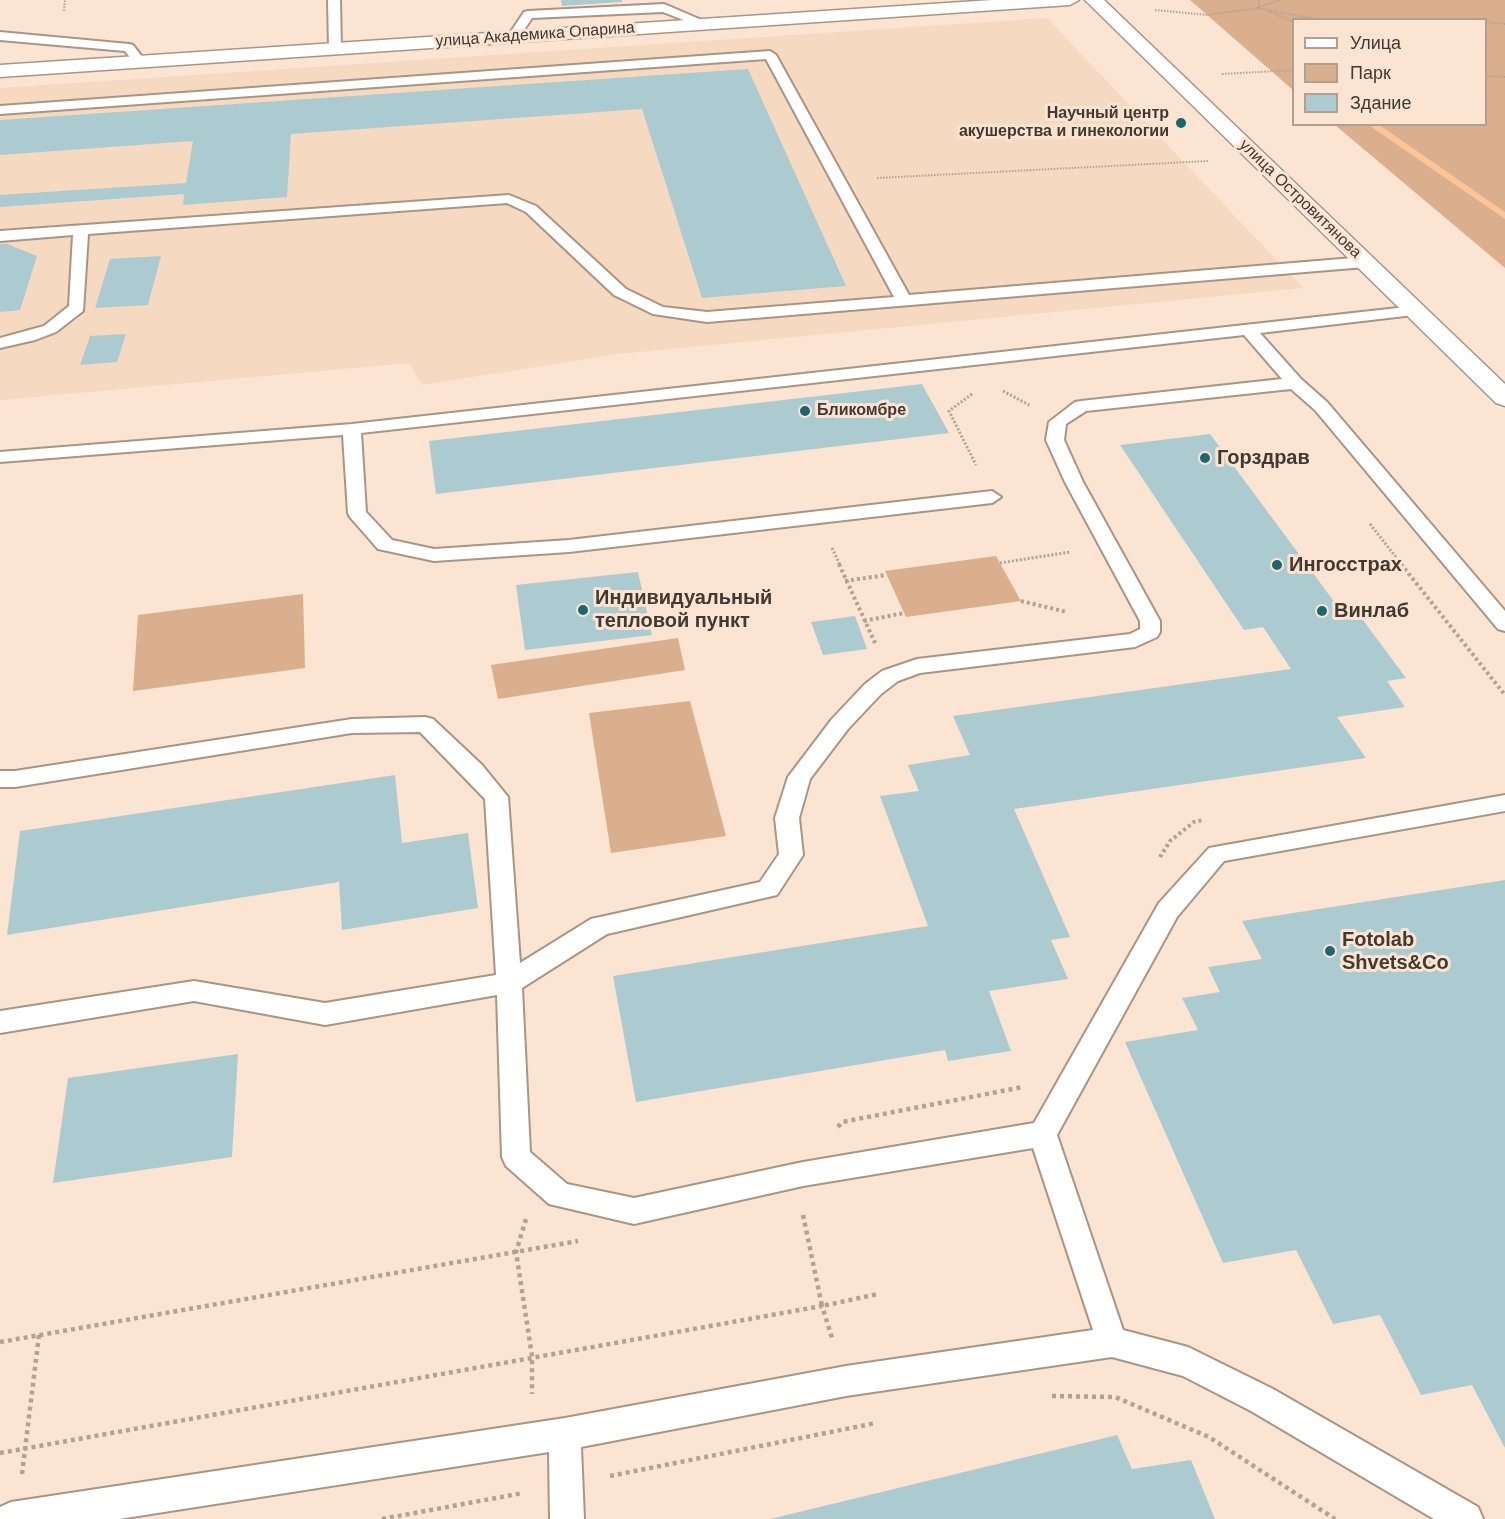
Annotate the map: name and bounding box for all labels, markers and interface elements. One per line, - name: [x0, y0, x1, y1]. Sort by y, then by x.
- street label: улица Академика Опарина: [435, 18, 635, 52]
- legend: [1292, 18, 1487, 126]
- text: Улица: [1350, 33, 1401, 53]
- text: Парк: [1350, 63, 1391, 83]
- text: Здание: [1350, 93, 1411, 113]
- place label: Научный центр акушерства и гинекологии: [959, 104, 1169, 142]
- marker: Научный центр акушерства и гинекологии: [1174, 116, 1188, 130]
- street label: улица Островитянова: [1235, 136, 1365, 262]
- place label: Бликомбре: [817, 401, 906, 421]
- marker: Бликомбре: [798, 404, 812, 418]
- place label: Горздрав: [1217, 446, 1310, 470]
- marker: Горздрав: [1198, 451, 1212, 465]
- place label: Ингосстрах: [1289, 553, 1402, 577]
- marker: Ингосстрах: [1270, 558, 1284, 572]
- place label: Индивидуальный тепловой пункт: [595, 586, 772, 633]
- place label: Винлаб: [1334, 599, 1409, 623]
- marker: Индивидуальный тепловой пункт: [576, 603, 590, 617]
- marker: Винлаб: [1315, 604, 1329, 618]
- place label: Fotolab Shvets&Co: [1342, 928, 1449, 975]
- marker: Fotolab Shvets&Co: [1323, 944, 1337, 958]

